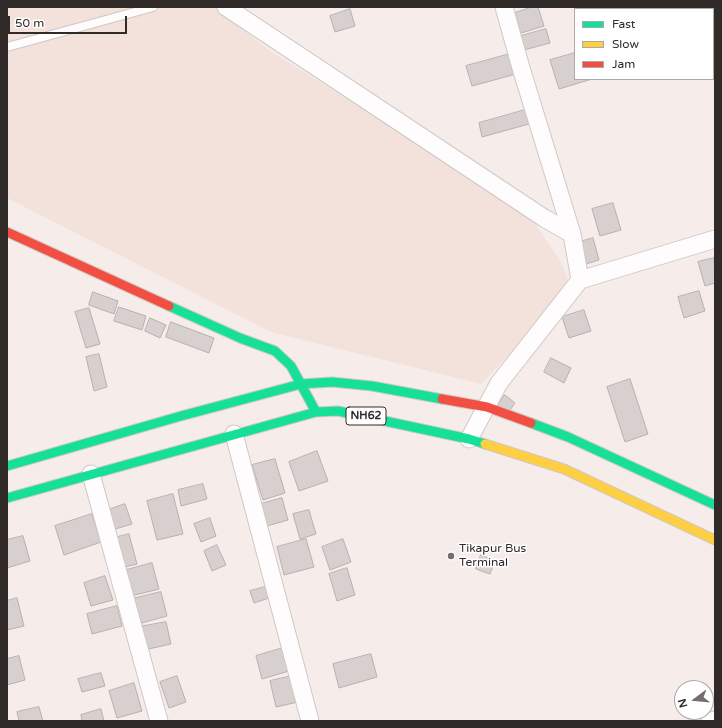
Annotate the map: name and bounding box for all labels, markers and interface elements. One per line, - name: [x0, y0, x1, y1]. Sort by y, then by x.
- scale bar: [10, 8, 129, 34]
- legend: [574, 8, 714, 80]
- text: 50 m: [15, 16, 44, 30]
- text: Fast: [612, 17, 635, 31]
- text: Slow: [612, 37, 639, 51]
- text: Jam: [612, 57, 635, 71]
- road number: NH62: [346, 407, 386, 425]
- place label: Tikapur Bus Terminal: [459, 542, 526, 570]
- marker: Tikapur Bus Terminal: [446, 551, 456, 561]
- north arrow: [674, 680, 714, 720]
- text: N: [675, 697, 690, 709]

